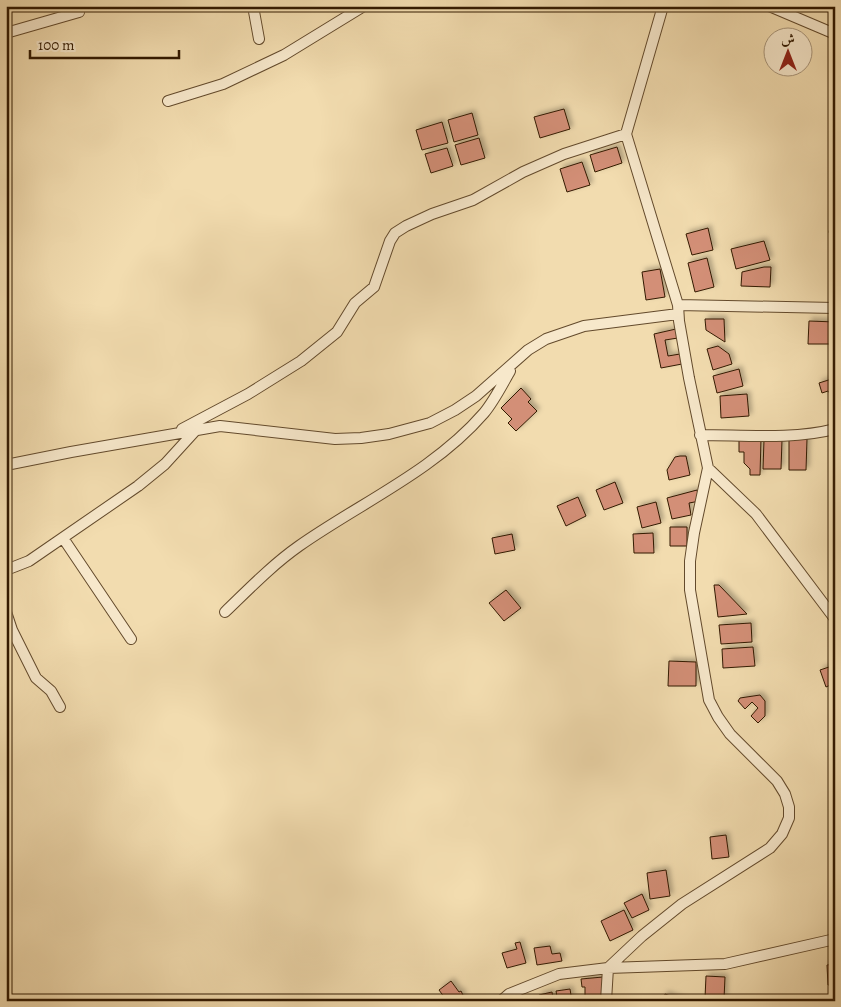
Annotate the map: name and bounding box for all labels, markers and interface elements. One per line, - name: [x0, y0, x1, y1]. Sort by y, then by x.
- scale bar: [30, 28, 179, 60]
- north arrow: [764, 28, 814, 78]
- text: ش: [781, 30, 795, 49]
- text: 100 m: [38, 35, 75, 55]

